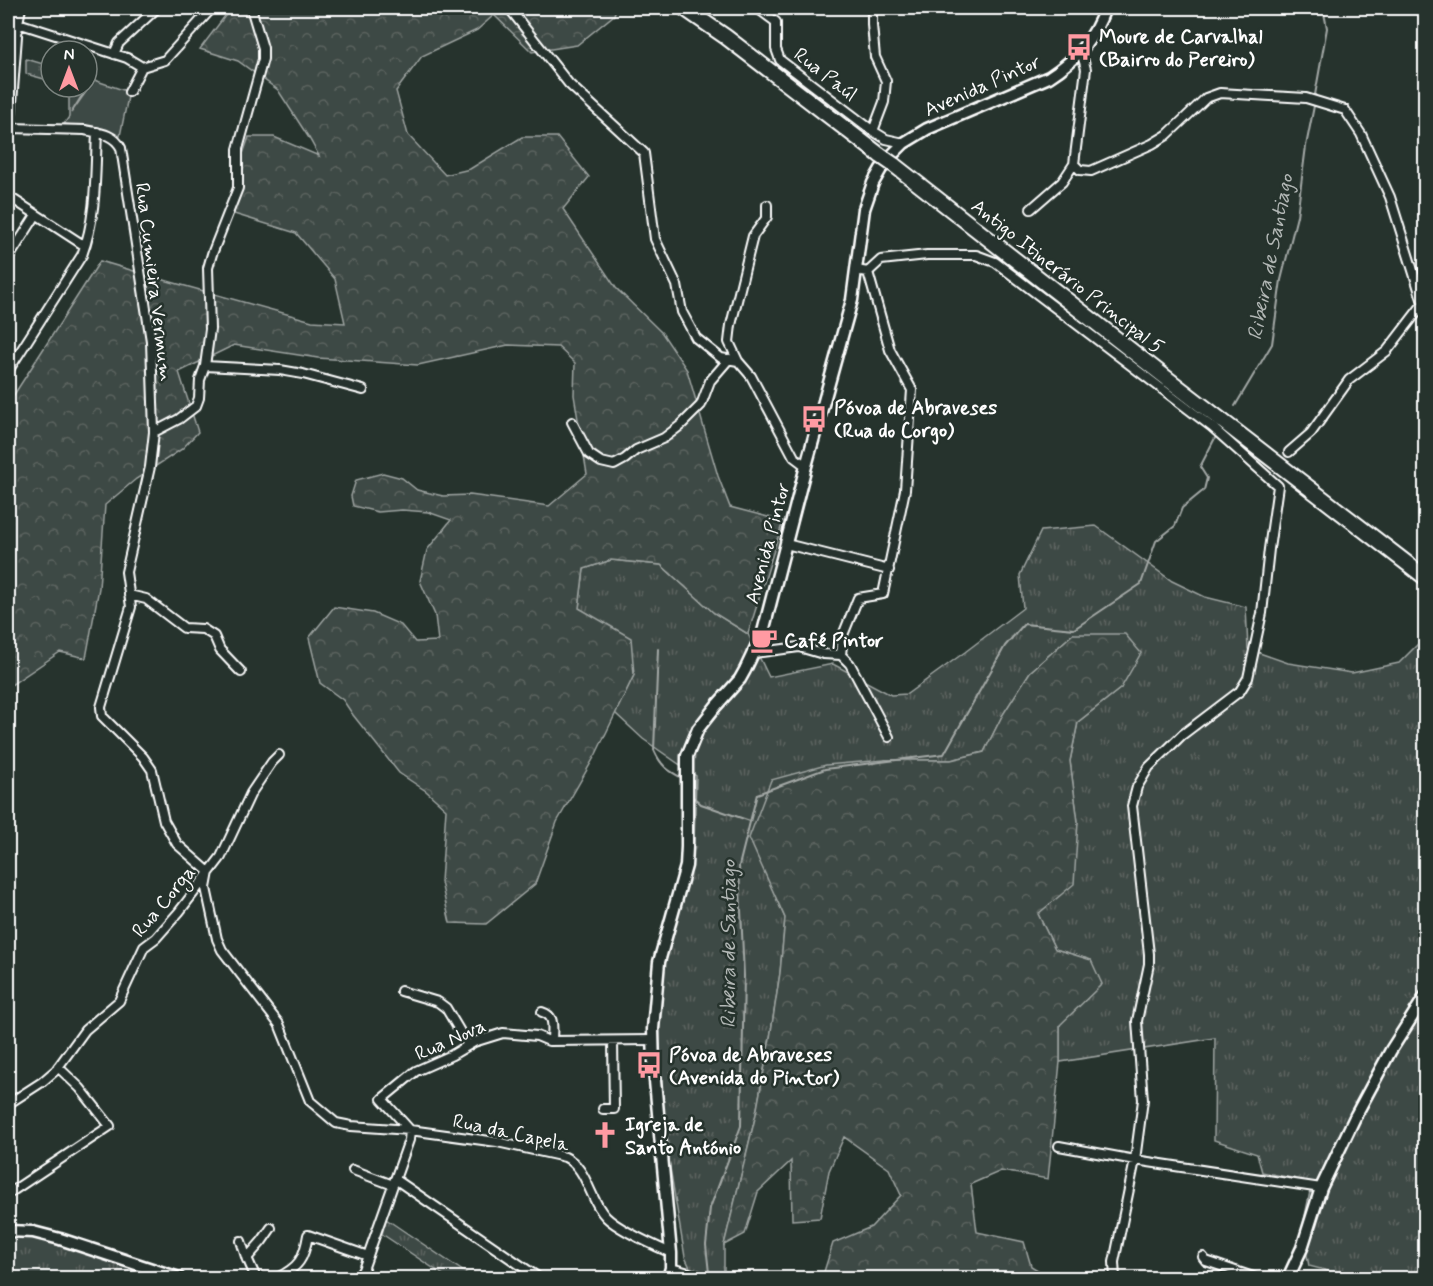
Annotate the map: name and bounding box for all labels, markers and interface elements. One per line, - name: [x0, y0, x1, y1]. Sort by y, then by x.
- place label: Moure de Carvalhal (Bairro do Pereiro): [1099, 24, 1262, 74]
- bus stop icon: Moure de Carvalhal (Bairro do Pereiro): [1064, 32, 1094, 62]
- north arrow: [39, 39, 99, 99]
- street label: Rua Paúl: [788, 42, 862, 109]
- text: N: [64, 45, 74, 66]
- street label: Avenida Pintor: [920, 49, 1045, 124]
- water label: Ribeira de Santiago: [1241, 170, 1301, 342]
- street label: Rua Cumieira Vermum: [128, 181, 179, 383]
- street label: Antigo Itinerário Principal 5: [965, 193, 1169, 361]
- place label: Póvoa de Abraveses (Rua do Corgo): [834, 395, 997, 445]
- bus stop icon: Póvoa de Abraveses (Rua do Corgo): [799, 404, 829, 434]
- street label: Avenida Pintor: [739, 480, 798, 607]
- cafe icon: Café Pintor: [749, 625, 779, 655]
- place label: Café Pintor: [784, 628, 884, 655]
- water label: Ribeira de Santiago: [715, 858, 743, 1028]
- street label: Rua Corga: [126, 860, 203, 944]
- street label: Rua Nova: [411, 1013, 490, 1068]
- place label: Póvoa de Abraveses (Avenida do Pintor): [669, 1042, 840, 1092]
- bus stop icon: Póvoa de Abraveses (Avenida do Pintor): [634, 1050, 664, 1080]
- street label: Rua da Capela: [450, 1108, 572, 1159]
- place label: Igreja de Santo António: [625, 1112, 741, 1162]
- church icon: Igreja de Santo António: [590, 1120, 620, 1150]

